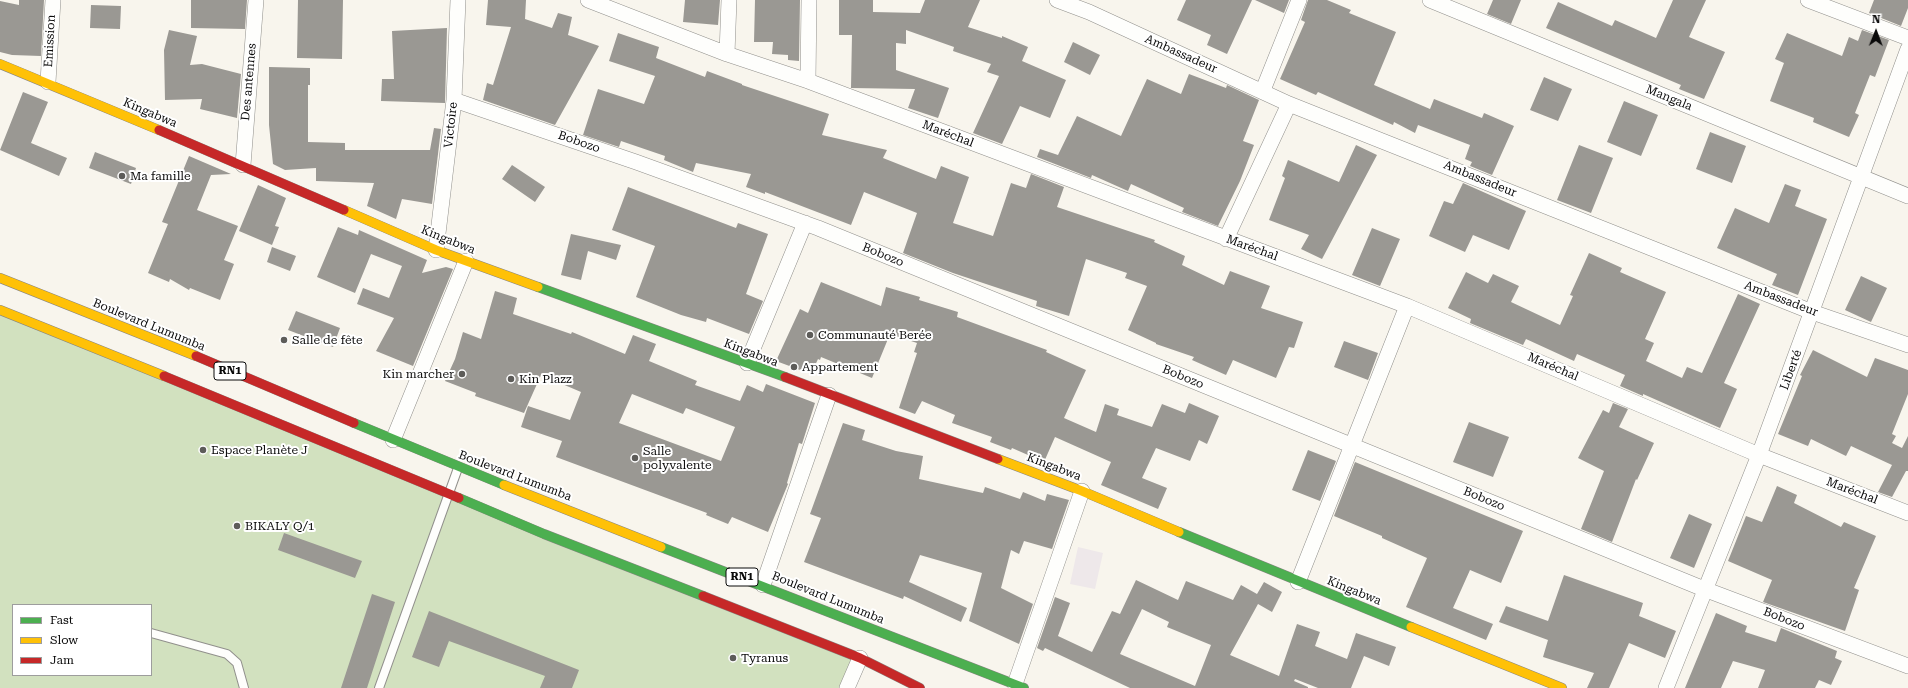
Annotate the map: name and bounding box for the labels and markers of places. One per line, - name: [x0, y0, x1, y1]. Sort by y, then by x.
- place label: Ma famille: [130, 169, 191, 183]
- marker: Ma famille: [117, 171, 127, 181]
- place label: Communauté Berée: [818, 328, 932, 342]
- marker: Communauté Berée: [805, 330, 815, 340]
- place label: Salle de fête: [292, 333, 363, 347]
- marker: Salle de fête: [279, 335, 289, 345]
- place label: Appartement: [802, 360, 878, 374]
- marker: Appartement: [789, 362, 799, 372]
- place label: Kin marcher: [382, 367, 454, 381]
- marker: Kin marcher: [457, 369, 467, 379]
- place label: Kin Plazz: [519, 372, 572, 386]
- marker: Kin Plazz: [506, 374, 516, 384]
- place label: Espace Planète J: [211, 443, 308, 457]
- place label: Salle polyvalente: [643, 444, 712, 472]
- marker: Espace Planète J: [198, 445, 208, 455]
- marker: Salle polyvalente: [630, 453, 640, 463]
- place label: BIKALY Q/1: [245, 519, 315, 533]
- marker: BIKALY Q/1: [232, 521, 242, 531]
- place label: Tyranus: [741, 651, 788, 665]
- marker: Tyranus: [728, 653, 738, 663]

